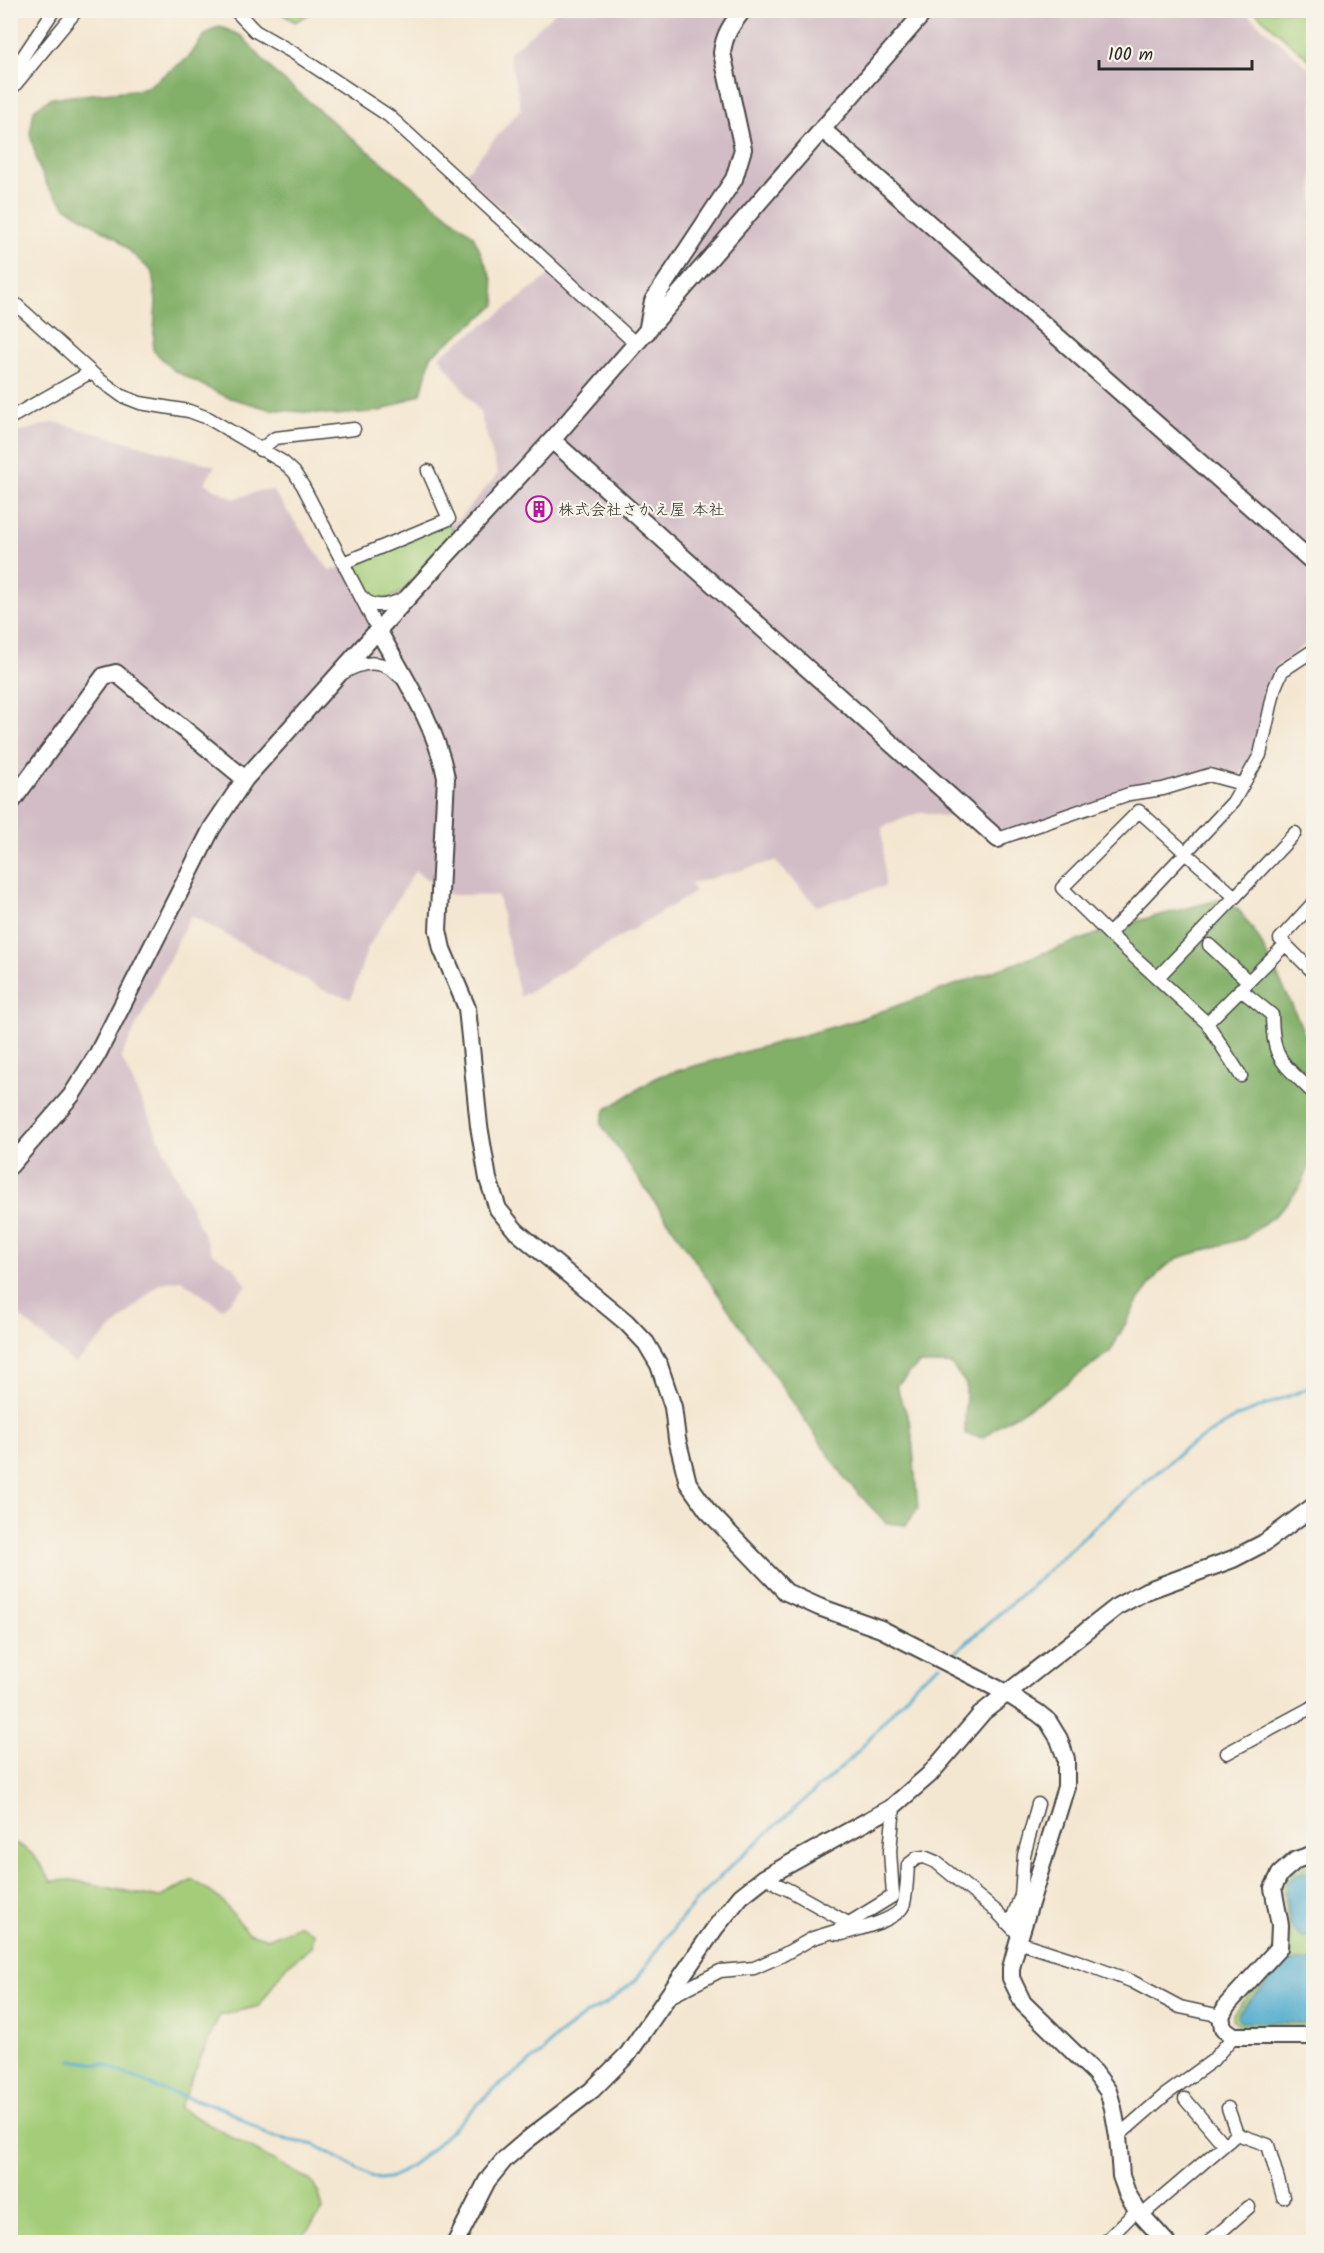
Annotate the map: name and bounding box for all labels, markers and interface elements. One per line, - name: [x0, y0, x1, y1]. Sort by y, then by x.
- scale bar: [1099, 33, 1252, 71]
- text: 100 m: [1108, 41, 1153, 70]
- building icon: 株式会社さかえ屋 本社: [524, 494, 554, 524]
- place label: 株式会社さかえ屋 本社: [558, 498, 724, 523]

